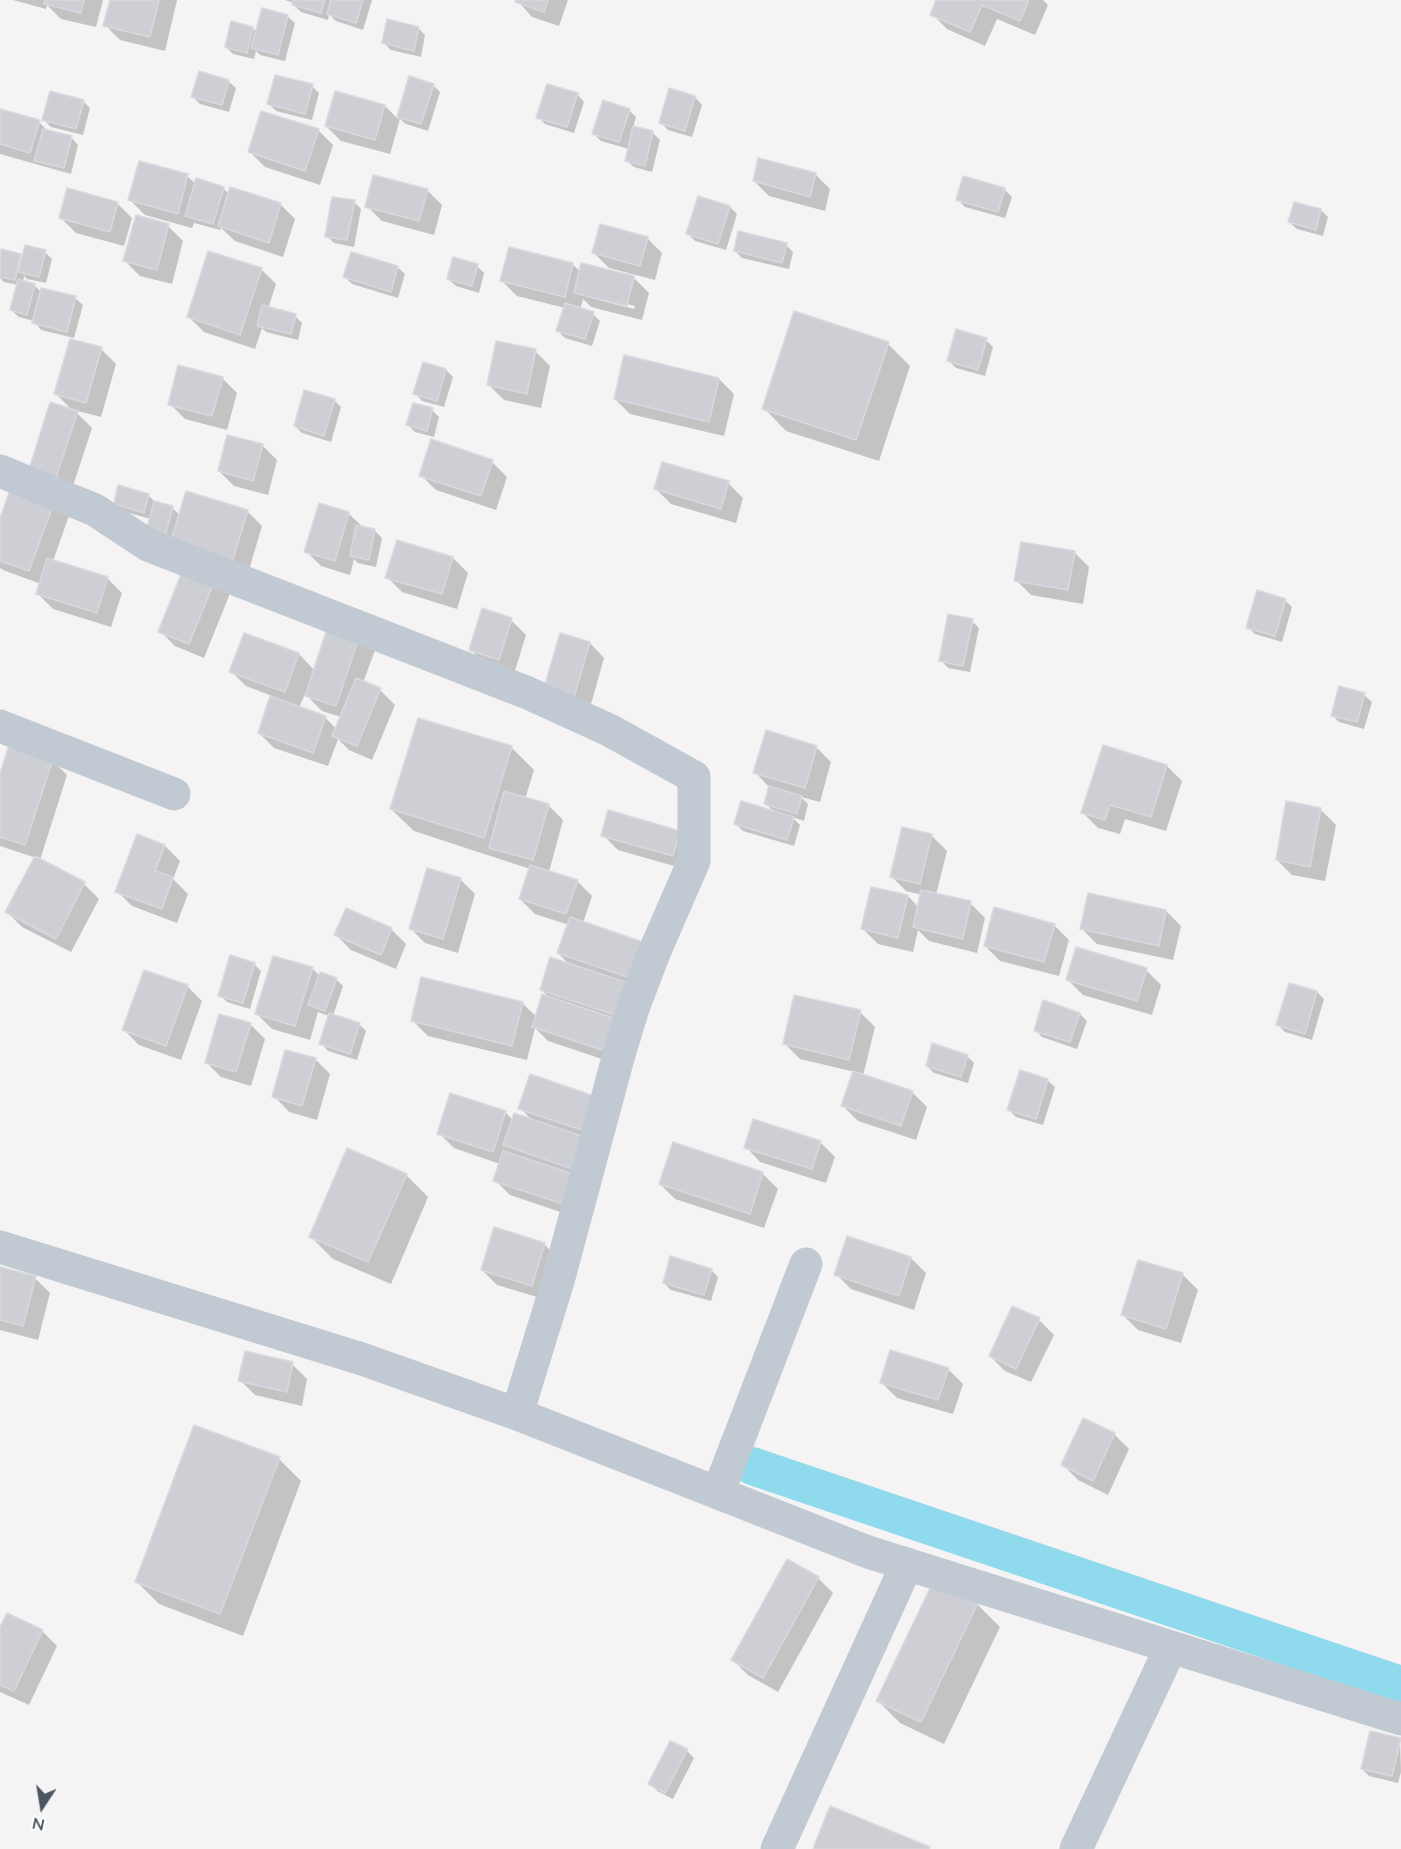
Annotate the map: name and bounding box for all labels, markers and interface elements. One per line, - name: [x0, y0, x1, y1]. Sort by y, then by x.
- north arrow: [12, 1777, 72, 1837]
- text: N: [30, 1815, 46, 1836]

